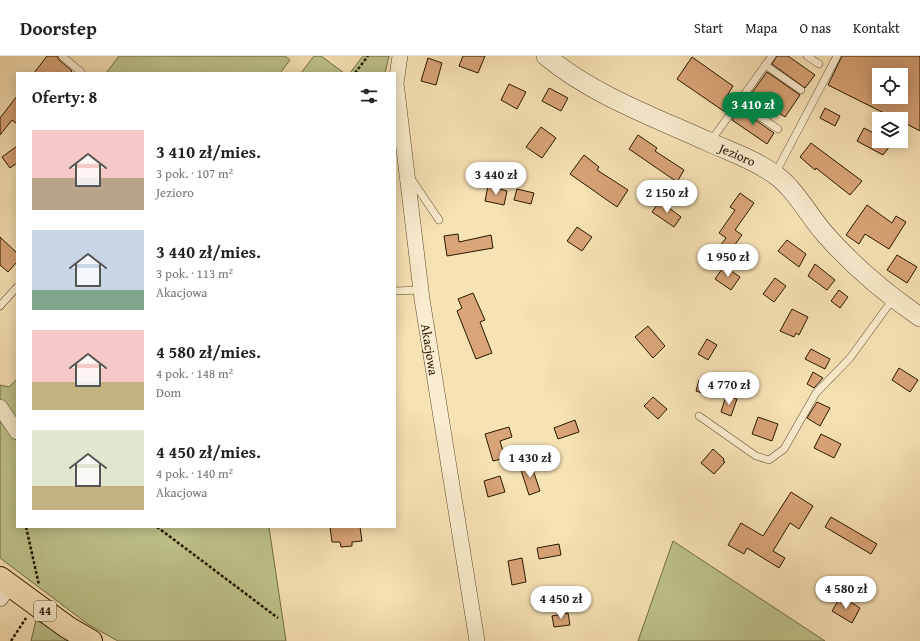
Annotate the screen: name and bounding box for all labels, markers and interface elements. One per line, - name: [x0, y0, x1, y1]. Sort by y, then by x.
- text: Doorstep: [20, 14, 97, 42]
- text: Start: [694, 18, 723, 38]
- text: Mapa: [745, 18, 777, 38]
- text: O nas: [799, 18, 831, 38]
- text: Kontakt: [853, 18, 900, 38]
- map controls: [872, 68, 908, 148]
- button: locate: [872, 68, 908, 104]
- text: Oferty: 8: [32, 84, 97, 109]
- icon: filters: [358, 85, 380, 107]
- pin: 3 410 zł: [712, 92, 794, 126]
- text: 3 410 zł: [731, 95, 775, 114]
- button: layers: [872, 112, 908, 148]
- street label: Jezioro: [714, 138, 759, 171]
- text: 3 410 zł/mies.: [156, 139, 261, 164]
- icon: home: [64, 146, 112, 194]
- pin: 3 440 zł: [455, 162, 537, 196]
- text: 3 pok. · 107 m²: [156, 164, 233, 183]
- text: 3 440 zł: [474, 165, 518, 184]
- pin: 2 150 zł: [626, 180, 708, 214]
- text: Jezioro: [156, 183, 194, 202]
- text: 2 150 zł: [645, 183, 689, 202]
- text: 3 440 zł/mies.: [156, 239, 261, 264]
- pin: 1 950 zł: [687, 244, 769, 278]
- icon: home: [64, 246, 112, 294]
- text: 1 950 zł: [706, 247, 750, 266]
- text: 3 pok. · 113 m²: [156, 264, 233, 283]
- text: Akacjowa: [156, 283, 208, 302]
- street label: Akacjowa: [416, 323, 443, 377]
- text: 4 580 zł/mies.: [156, 339, 261, 364]
- icon: home: [64, 346, 112, 394]
- text: 4 pok. · 148 m²: [156, 364, 233, 383]
- pin: 4 770 zł: [688, 372, 770, 406]
- text: 4 770 zł: [707, 375, 751, 394]
- text: Dom: [156, 383, 181, 402]
- text: 4 450 zł/mies.: [156, 439, 261, 464]
- pin: 1 430 zł: [489, 445, 571, 479]
- icon: home: [64, 446, 112, 494]
- text: 1 430 zł: [508, 448, 552, 467]
- text: 4 pok. · 140 m²: [156, 464, 233, 483]
- text: Akacjowa: [156, 483, 208, 502]
- pin: 4 580 zł: [805, 576, 887, 610]
- text: 4 580 zł: [824, 579, 868, 598]
- pin: 4 450 zł: [520, 586, 602, 620]
- text: 4 450 zł: [539, 589, 583, 608]
- road number: 44: [34, 601, 56, 621]

